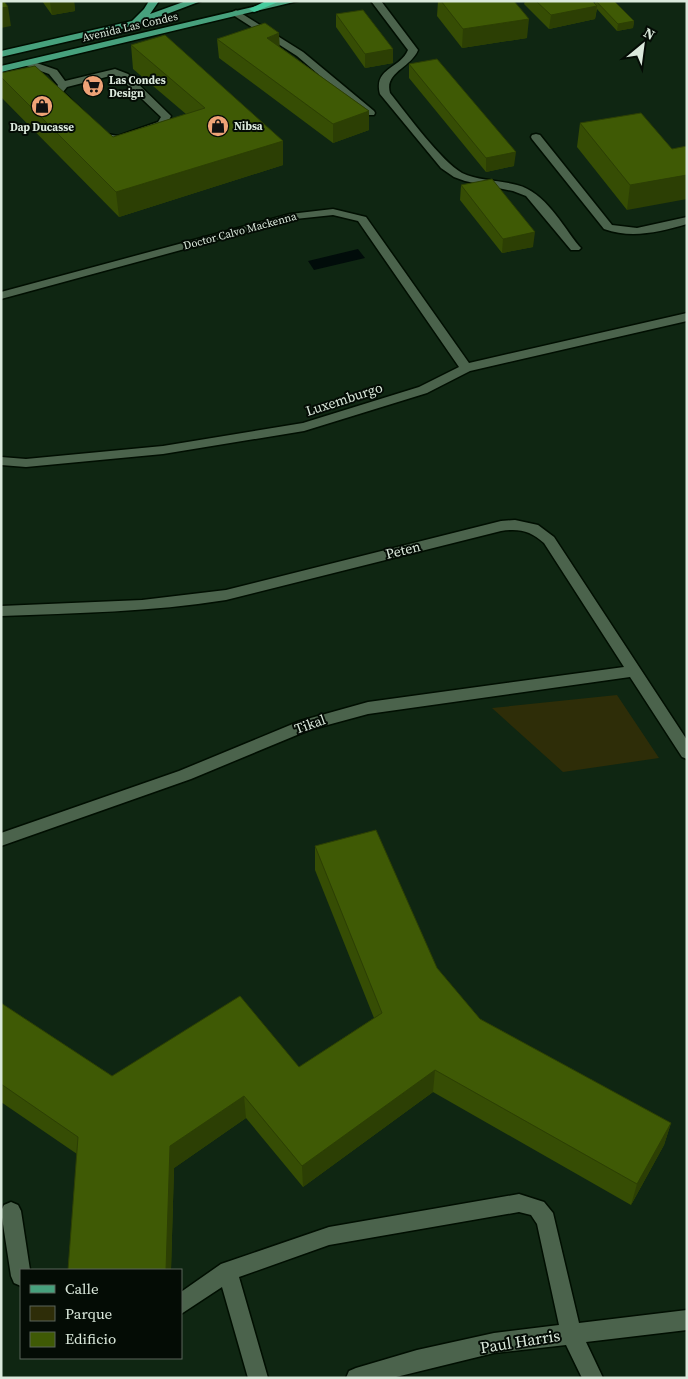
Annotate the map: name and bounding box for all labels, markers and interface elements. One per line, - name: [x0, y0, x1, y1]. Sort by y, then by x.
- street label: Avenida Las Condes: [81, 9, 179, 45]
- north arrow: [618, 20, 668, 70]
- text: N: [640, 22, 659, 45]
- place label: Las Condes Design: [109, 73, 166, 101]
- supermarket icon: Las Condes Design: [81, 74, 105, 98]
- shop icon: Dap Ducasse: [30, 94, 54, 118]
- shop icon: Nibsa: [206, 114, 230, 138]
- place label: Nibsa: [234, 119, 263, 134]
- place label: Dap Ducasse: [10, 120, 74, 135]
- street label: Doctor Calvo Mackenna: [182, 209, 299, 253]
- street label: Luxemburgo: [303, 377, 385, 421]
- street label: Peten: [383, 536, 423, 564]
- street label: Tikal: [292, 709, 328, 739]
- legend: [20, 1269, 182, 1359]
- text: Calle: [65, 1278, 99, 1299]
- text: Parque: [65, 1303, 113, 1324]
- street label: Paul Harris: [478, 1324, 562, 1358]
- text: Edificio: [65, 1328, 116, 1349]

